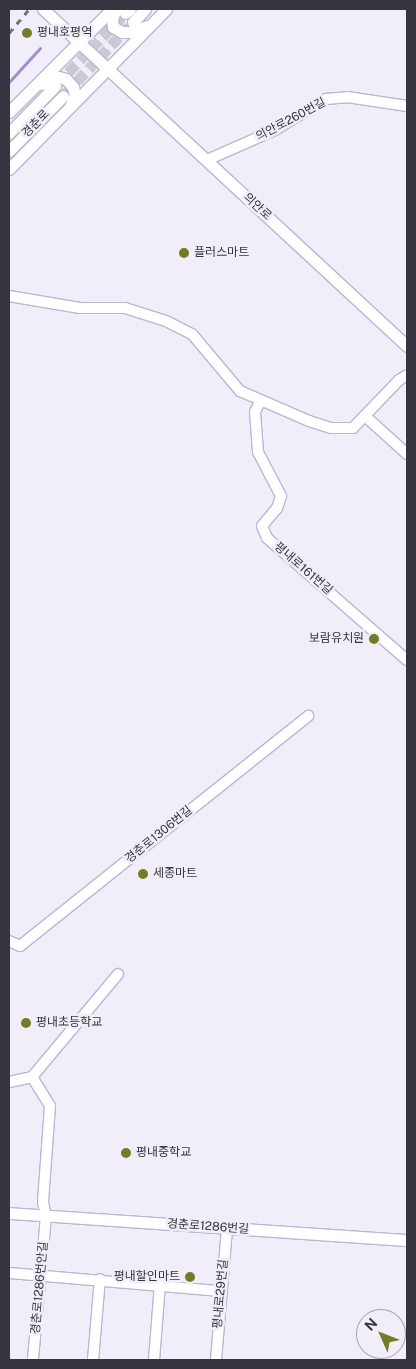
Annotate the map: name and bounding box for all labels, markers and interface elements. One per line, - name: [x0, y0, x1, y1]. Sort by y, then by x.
- place label: 평내호평역: [37, 26, 92, 40]
- marker: 평내호평역: [21, 27, 33, 39]
- street label: 의안로260번길: [254, 96, 328, 144]
- street label: 경춘로: [19, 107, 53, 141]
- street label: 의안로: [240, 190, 274, 224]
- place label: 플러스마트: [194, 246, 249, 260]
- marker: 플러스마트: [178, 247, 190, 259]
- street label: 평내로161번길: [271, 540, 335, 598]
- place label: 보람유치원: [309, 632, 364, 646]
- marker: 보람유치원: [368, 633, 380, 645]
- street label: 경춘로1306번길: [122, 804, 196, 866]
- place label: 세종마트: [153, 867, 197, 881]
- marker: 세종마트: [137, 868, 149, 880]
- place label: 평내초등학교: [36, 1016, 102, 1030]
- marker: 평내초등학교: [20, 1017, 32, 1029]
- place label: 평내중학교: [136, 1146, 191, 1160]
- marker: 평내중학교: [120, 1147, 132, 1159]
- street label: 경춘로1286번길: [166, 1217, 250, 1237]
- street label: 경춘로1286번안길: [29, 1241, 51, 1335]
- street label: 평내로29번길: [211, 1259, 231, 1329]
- place label: 평내할인마트: [114, 1270, 180, 1284]
- marker: 평내할인마트: [184, 1271, 196, 1283]
- north arrow: [356, 1309, 406, 1359]
- text: N: [361, 1315, 380, 1334]

